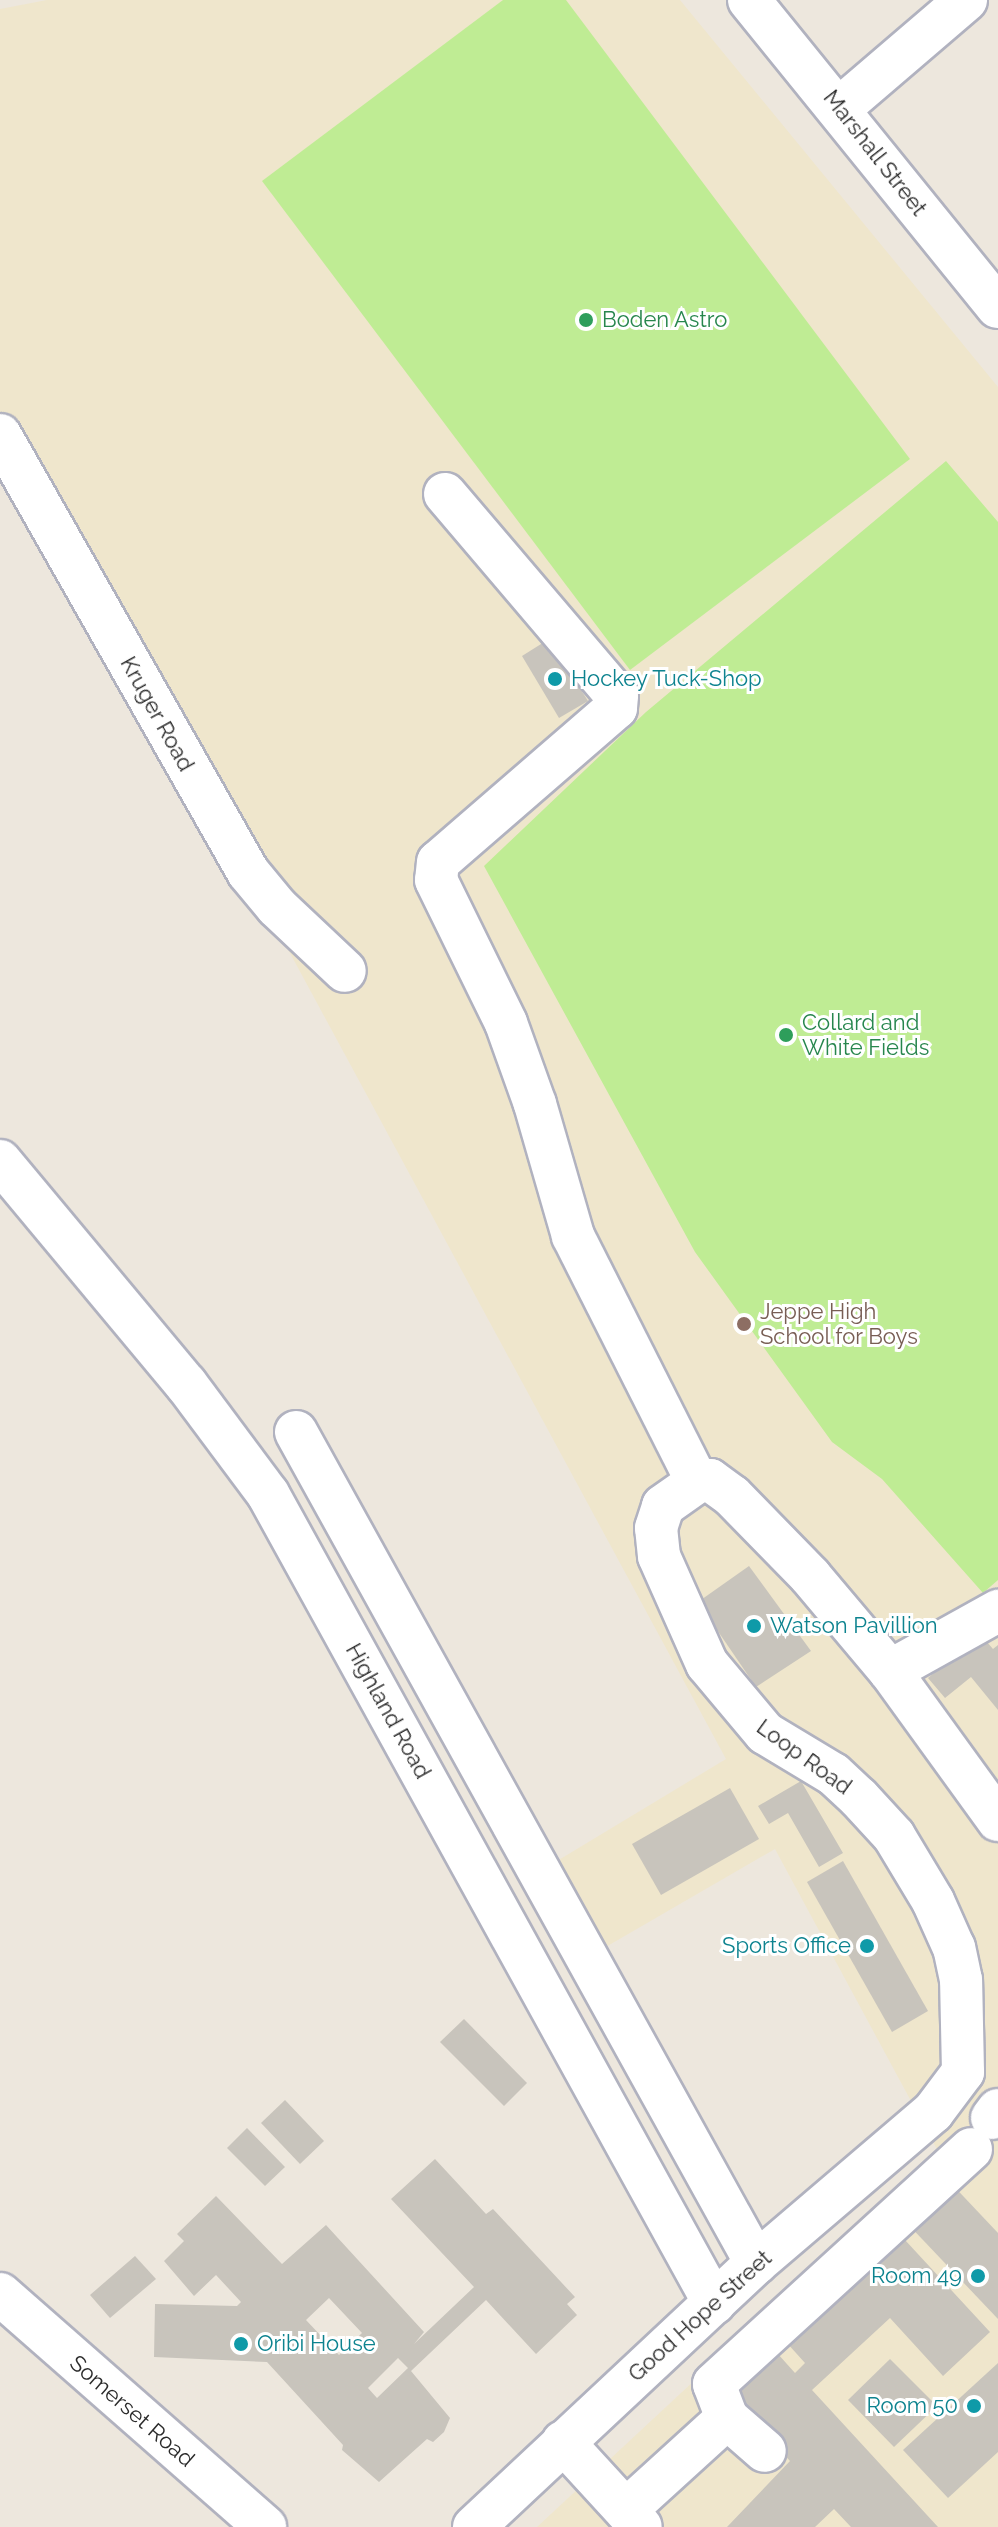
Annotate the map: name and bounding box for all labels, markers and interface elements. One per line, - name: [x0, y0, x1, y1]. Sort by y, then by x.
- street label: Marshall Street: [818, 85, 932, 221]
- place label: Boden Astro: [602, 307, 728, 333]
- marker: Boden Astro: [577, 311, 595, 329]
- street label: Kruger Road: [115, 652, 199, 776]
- place label: Hockey Tuck-Shop: [571, 666, 763, 692]
- marker: Hockey Tuck-Shop: [546, 670, 564, 688]
- place label: Collard and White Fields: [802, 1009, 929, 1060]
- marker: Collard and White Fields: [777, 1026, 795, 1044]
- place label: Jeppe High School for Boys: [760, 1298, 919, 1350]
- marker: Jeppe High School for Boys: [735, 1315, 753, 1333]
- place label: Watson Pavillion: [770, 1613, 938, 1639]
- marker: Watson Pavillion: [745, 1617, 763, 1635]
- street label: Highland Road: [340, 1639, 436, 1783]
- street label: Loop Road: [751, 1714, 857, 1800]
- place label: Sports Office: [722, 1933, 851, 1959]
- marker: Sports Office: [858, 1937, 876, 1955]
- street label: Good Hope Street: [623, 2245, 777, 2387]
- place label: Room 49: [871, 2263, 962, 2289]
- marker: Room 49: [969, 2267, 987, 2285]
- place label: Oribi House: [257, 2331, 376, 2357]
- marker: Oribi House: [232, 2335, 250, 2353]
- street label: Somerset Road: [64, 2350, 200, 2472]
- place label: Room 50: [867, 2393, 958, 2419]
- marker: Room 50: [965, 2397, 983, 2415]

